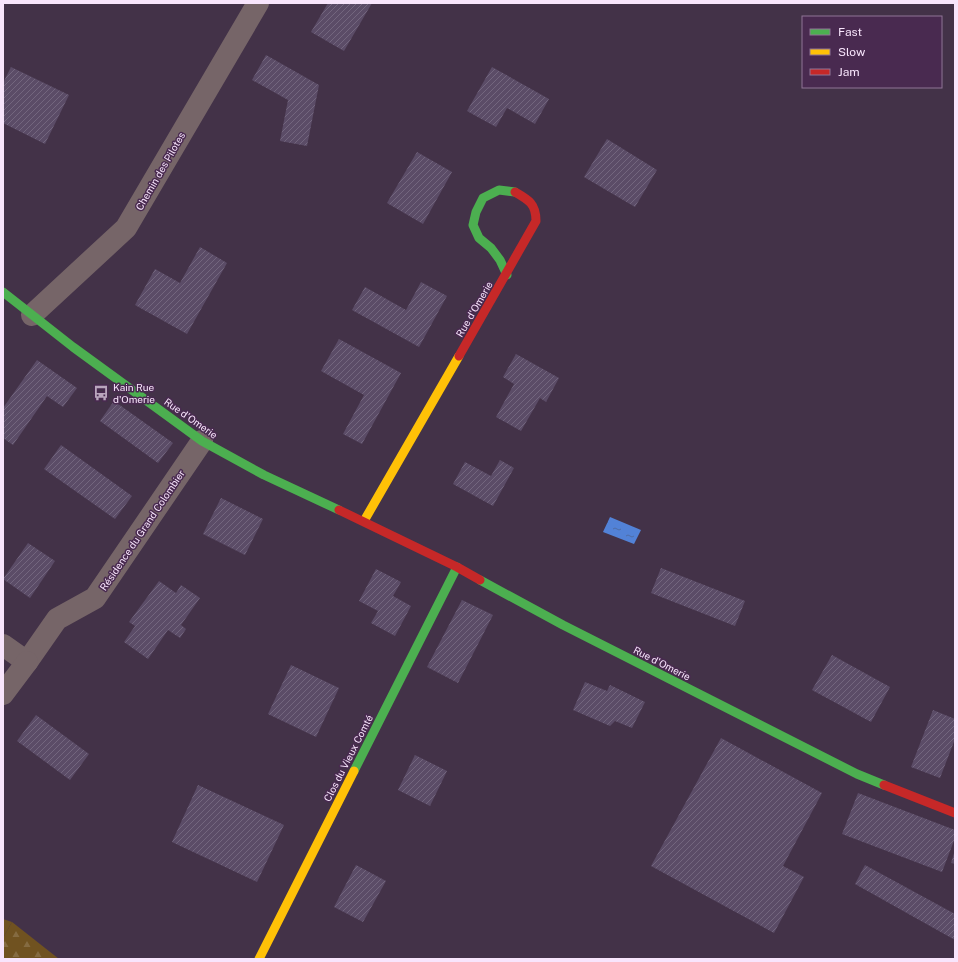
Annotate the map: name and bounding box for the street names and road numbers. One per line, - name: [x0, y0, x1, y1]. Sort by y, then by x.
- street label: Chemin des Pilotes: [133, 130, 187, 212]
- street label: Rue d'Omerie: [453, 279, 495, 339]
- street label: Rue d'Omerie: [162, 395, 220, 441]
- street label: Résidence du Grand Colombier: [97, 467, 187, 593]
- street label: Rue d'Omerie: [631, 643, 693, 683]
- street label: Clos du Vieux Comté: [321, 712, 375, 803]

